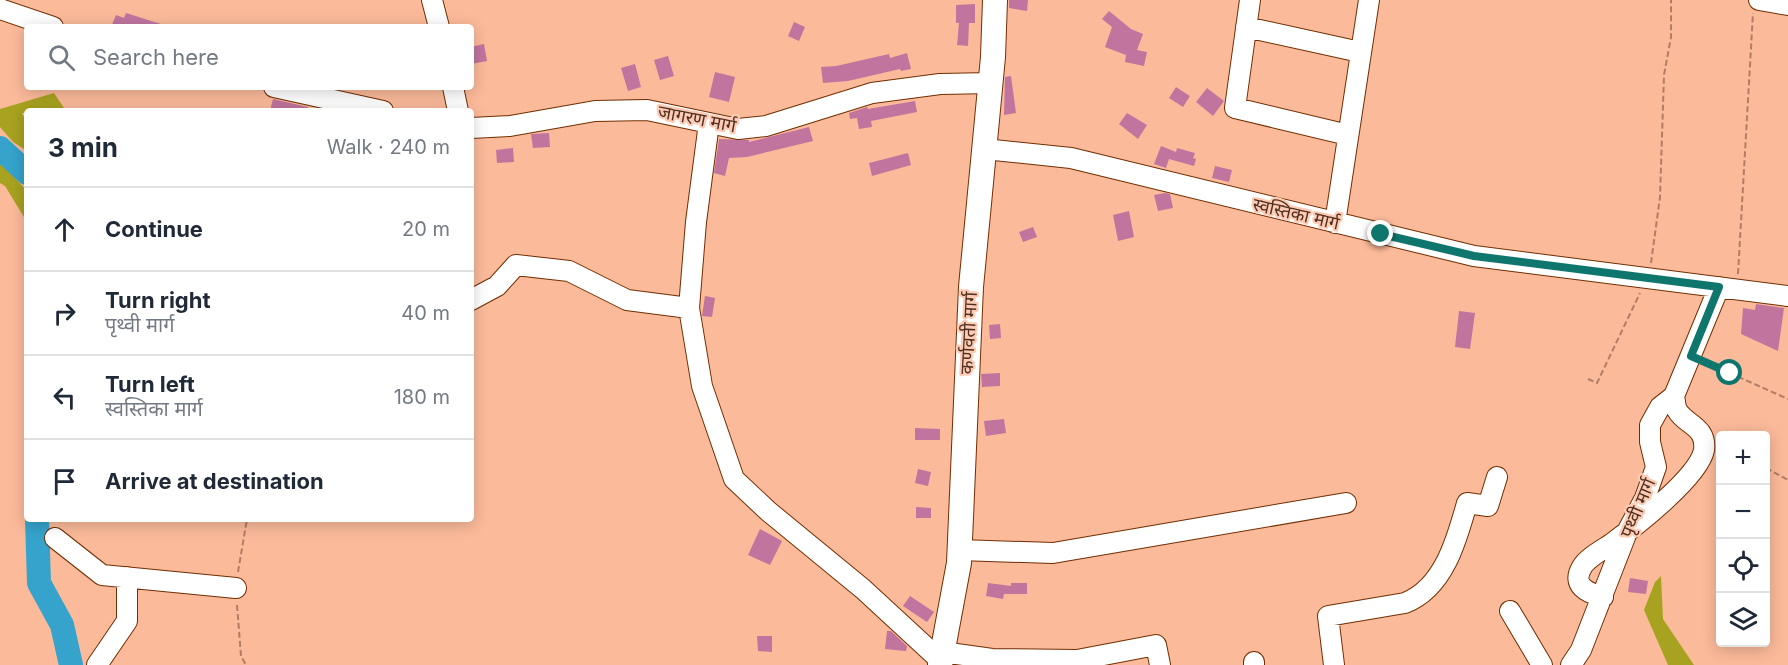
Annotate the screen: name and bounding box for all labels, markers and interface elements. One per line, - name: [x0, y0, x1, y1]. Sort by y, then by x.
- search box: [24, 24, 474, 90]
- icon: search: [45, 41, 78, 74]
- text: Search here: [93, 44, 219, 70]
- street label: जागरण मार्ग: [656, 101, 739, 137]
- text: 3 min: [48, 132, 118, 163]
- text: Walk · 240 m: [327, 135, 450, 159]
- street label: स्वस्तिका मार्ग: [1251, 193, 1342, 234]
- icon: ahead: [48, 213, 81, 246]
- text: Continue: [105, 216, 203, 242]
- text: 20 m: [402, 217, 450, 241]
- route end: [1367, 220, 1393, 246]
- text: Turn right: [105, 287, 211, 313]
- street label: कर्णवती मार्ग: [956, 290, 981, 375]
- icon: right: [48, 297, 81, 330]
- text: 40 m: [401, 301, 450, 325]
- text: पृथ्वी मार्ग: [105, 313, 174, 337]
- route start: [1716, 359, 1742, 385]
- text: Turn left: [105, 371, 195, 397]
- icon: left: [48, 381, 81, 414]
- text: 180 m: [394, 385, 450, 409]
- text: स्वस्तिका मार्ग: [105, 397, 203, 421]
- map controls: [1716, 431, 1770, 647]
- button: +: [1716, 431, 1770, 485]
- icon: arrive: [48, 465, 81, 498]
- text: Arrive at destination: [105, 468, 324, 494]
- street label: पृथ्वी मार्ग: [1616, 474, 1662, 541]
- button: −: [1716, 485, 1770, 539]
- button: locate: [1716, 539, 1770, 593]
- button: layers: [1716, 593, 1770, 647]

